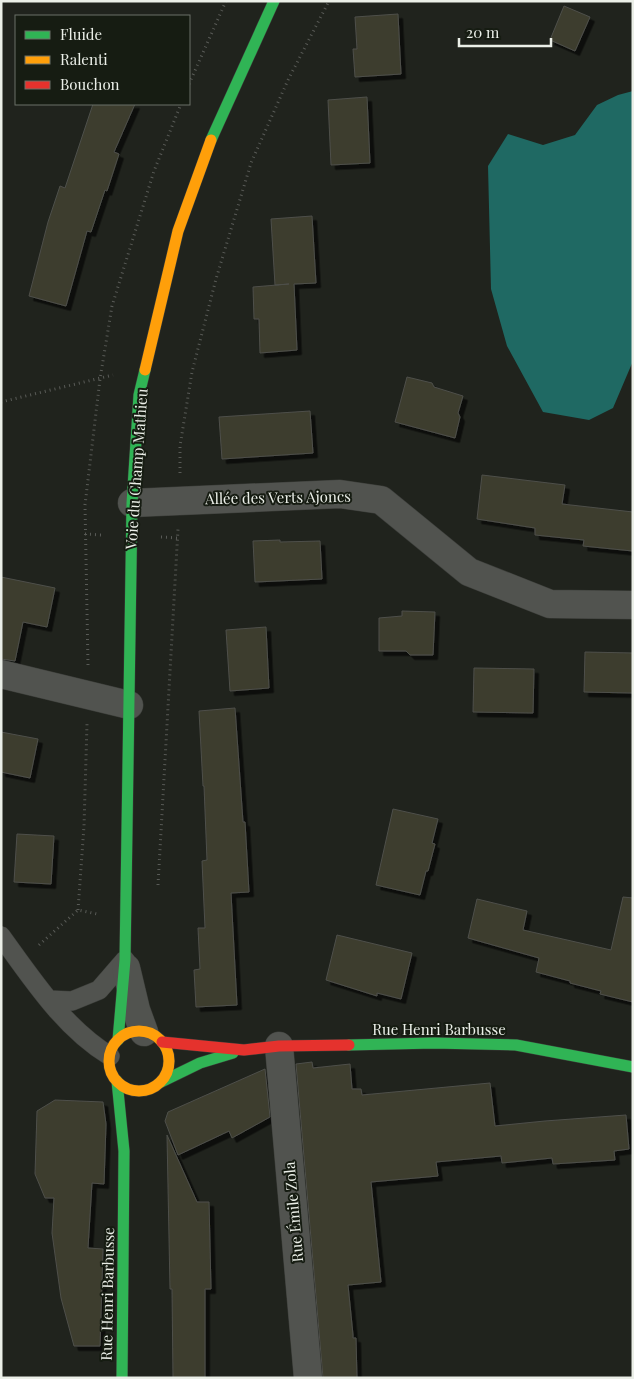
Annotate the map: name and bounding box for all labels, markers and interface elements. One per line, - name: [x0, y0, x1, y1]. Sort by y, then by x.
- legend: [15, 15, 190, 105]
- scale bar: [459, 15, 552, 47]
- text: 20 m: [466, 22, 500, 42]
- text: Fluide: [60, 24, 102, 44]
- text: Ralenti: [60, 49, 108, 69]
- text: Bouchon: [60, 74, 120, 94]
- street label: Voie du Champ Mathieu: [120, 387, 152, 551]
- street label: Allée des Verts Ajoncs: [204, 486, 351, 508]
- street label: Rue Henri Barbusse: [372, 1019, 506, 1039]
- street label: Rue Émile Zola: [279, 1161, 307, 1263]
- street label: Rue Henri Barbusse: [96, 1227, 118, 1361]

